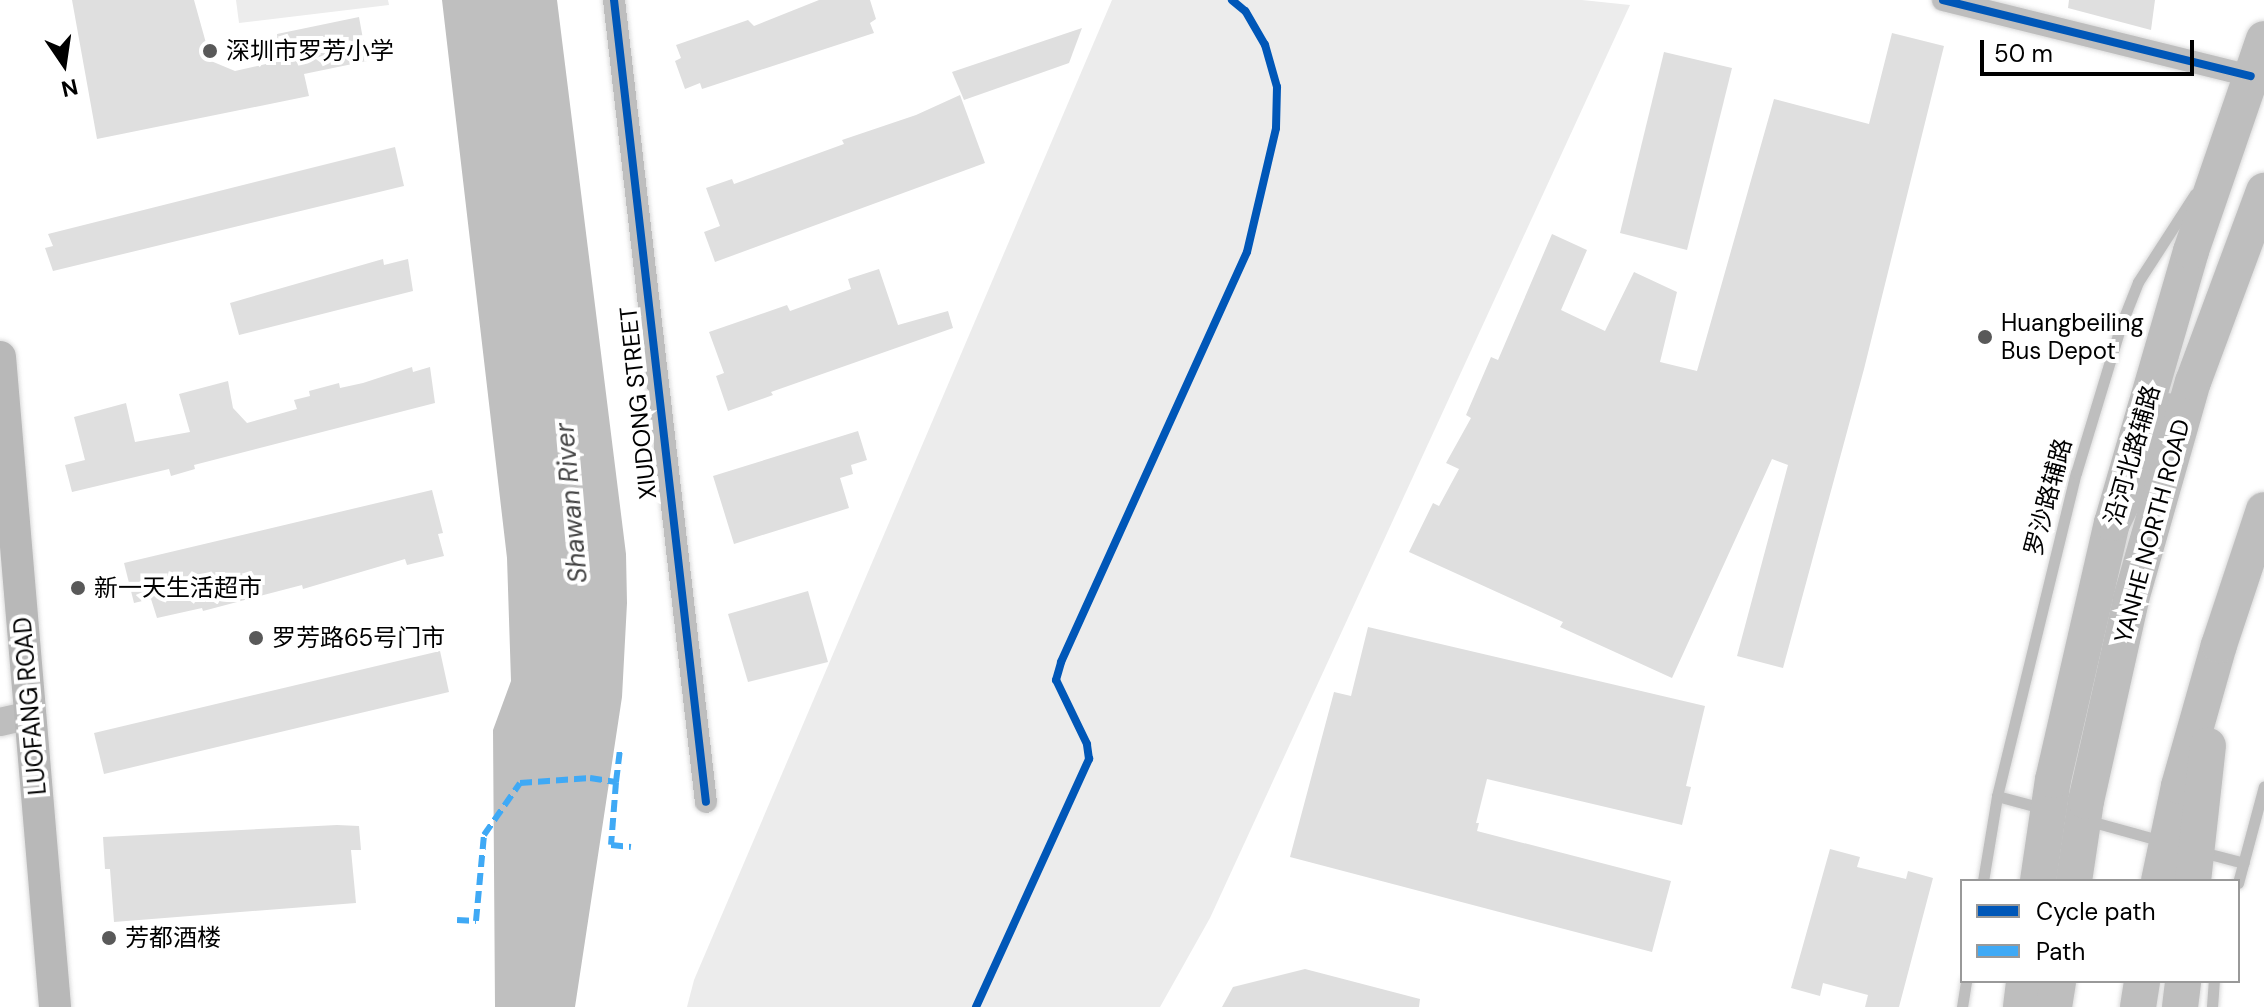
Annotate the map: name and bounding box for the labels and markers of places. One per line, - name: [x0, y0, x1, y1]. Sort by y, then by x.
- place label: 深圳市罗芳小学: [226, 37, 394, 65]
- marker: 深圳市罗芳小学: [201, 42, 219, 60]
- place label: Huangbeiling Bus Depot: [2001, 309, 2144, 365]
- marker: Huangbeiling Bus Depot: [1976, 328, 1994, 346]
- place label: 新一天生活超市: [94, 574, 262, 602]
- marker: 新一天生活超市: [69, 579, 87, 597]
- place label: 罗芳路65号门市: [272, 624, 445, 652]
- marker: 罗芳路65号门市: [247, 629, 265, 647]
- place label: 芳都酒楼: [125, 924, 221, 952]
- marker: 芳都酒楼: [100, 929, 118, 947]

